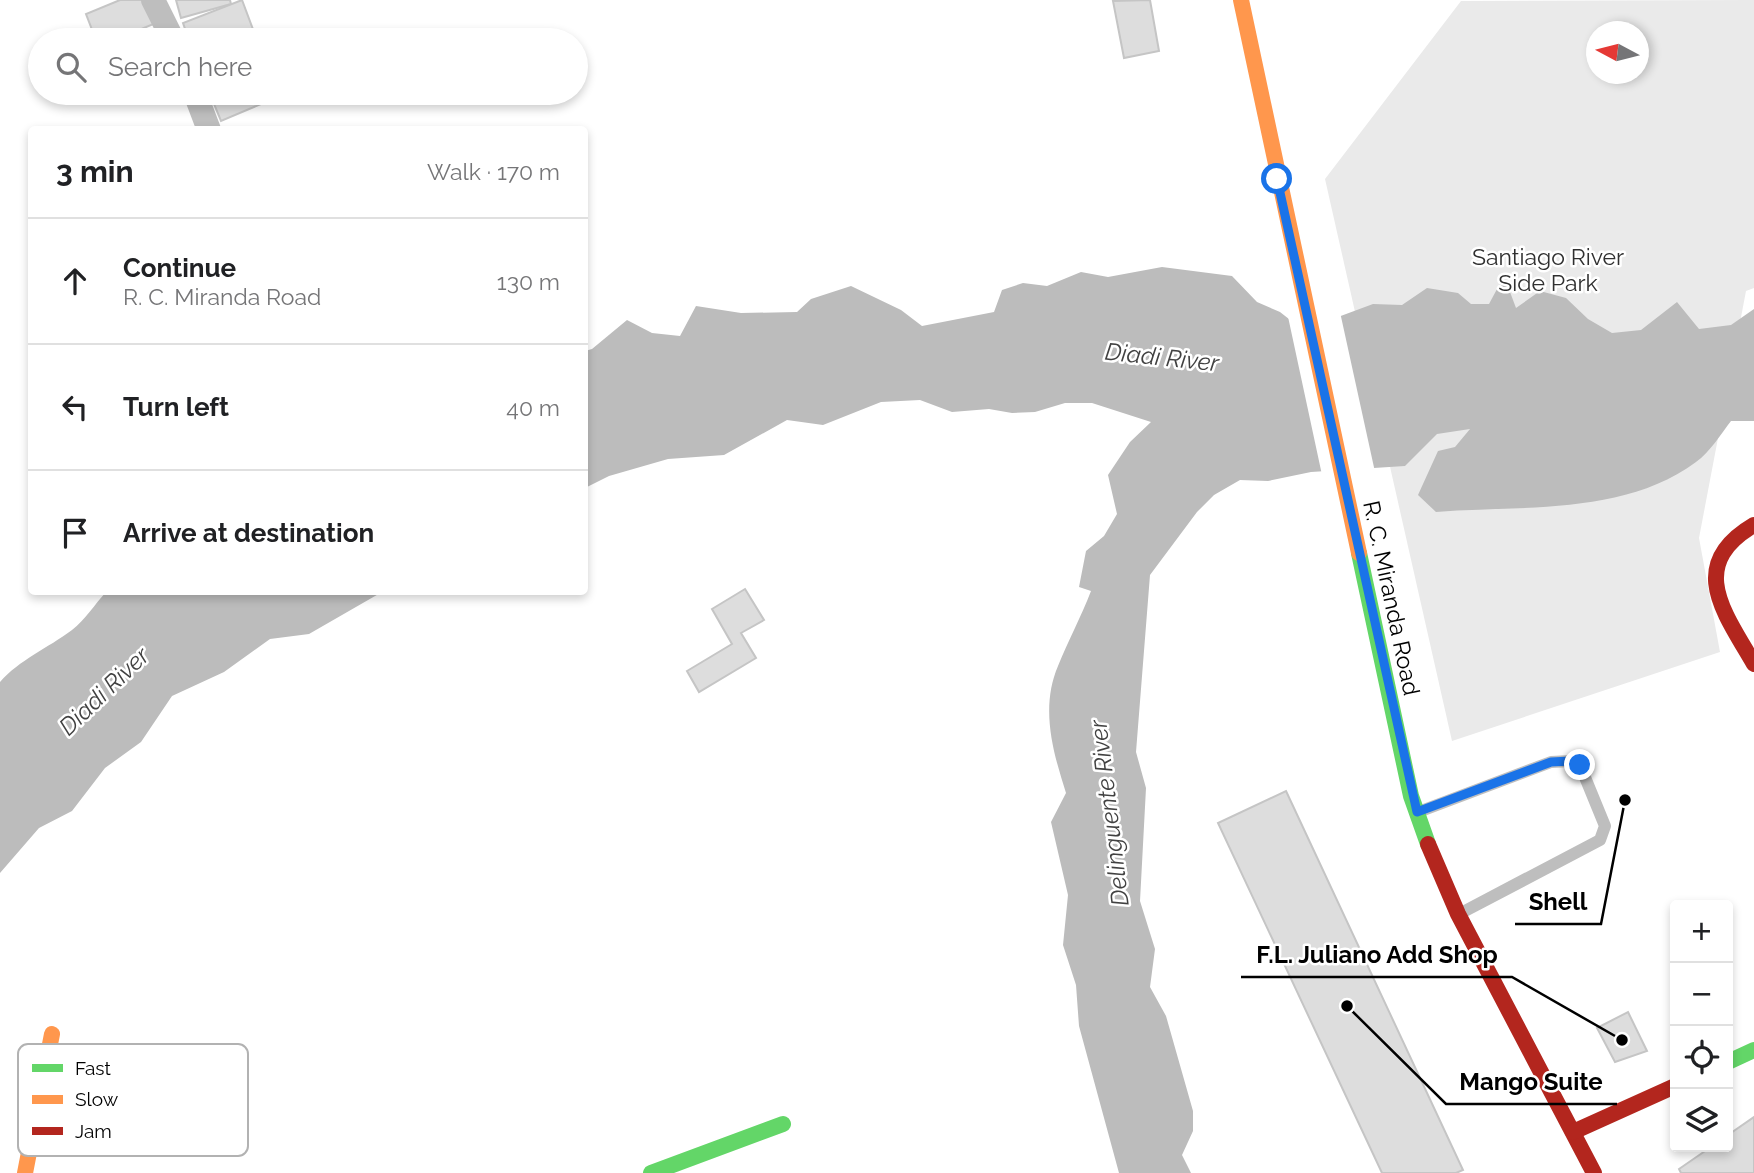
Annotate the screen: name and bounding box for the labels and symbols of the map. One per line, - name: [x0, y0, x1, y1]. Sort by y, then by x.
- north arrow: [1586, 21, 1649, 84]
- route start: [1261, 163, 1292, 194]
- park label: Santiago River Side Park: [1472, 243, 1624, 296]
- water label: Diadi River: [1104, 337, 1221, 377]
- street label: R. C. Miranda Road: [1358, 498, 1426, 698]
- water label: Diadi River: [53, 640, 156, 741]
- water label: Delinguente River: [1083, 718, 1135, 908]
- route end: [1564, 749, 1595, 780]
- callout: Shell: [1515, 879, 1601, 924]
- text: Shell: [1529, 887, 1588, 916]
- callout: F.L. Juliano Add Shop: [1241, 932, 1512, 977]
- text: F.L. Juliano Add Shop: [1256, 940, 1498, 969]
- legend: [18, 1044, 248, 1156]
- text: Fast: [75, 1057, 111, 1079]
- callout: Mango Suite: [1446, 1059, 1617, 1104]
- text: Mango Suite: [1459, 1067, 1603, 1096]
- text: Slow: [75, 1088, 119, 1110]
- text: Jam: [75, 1120, 112, 1142]

